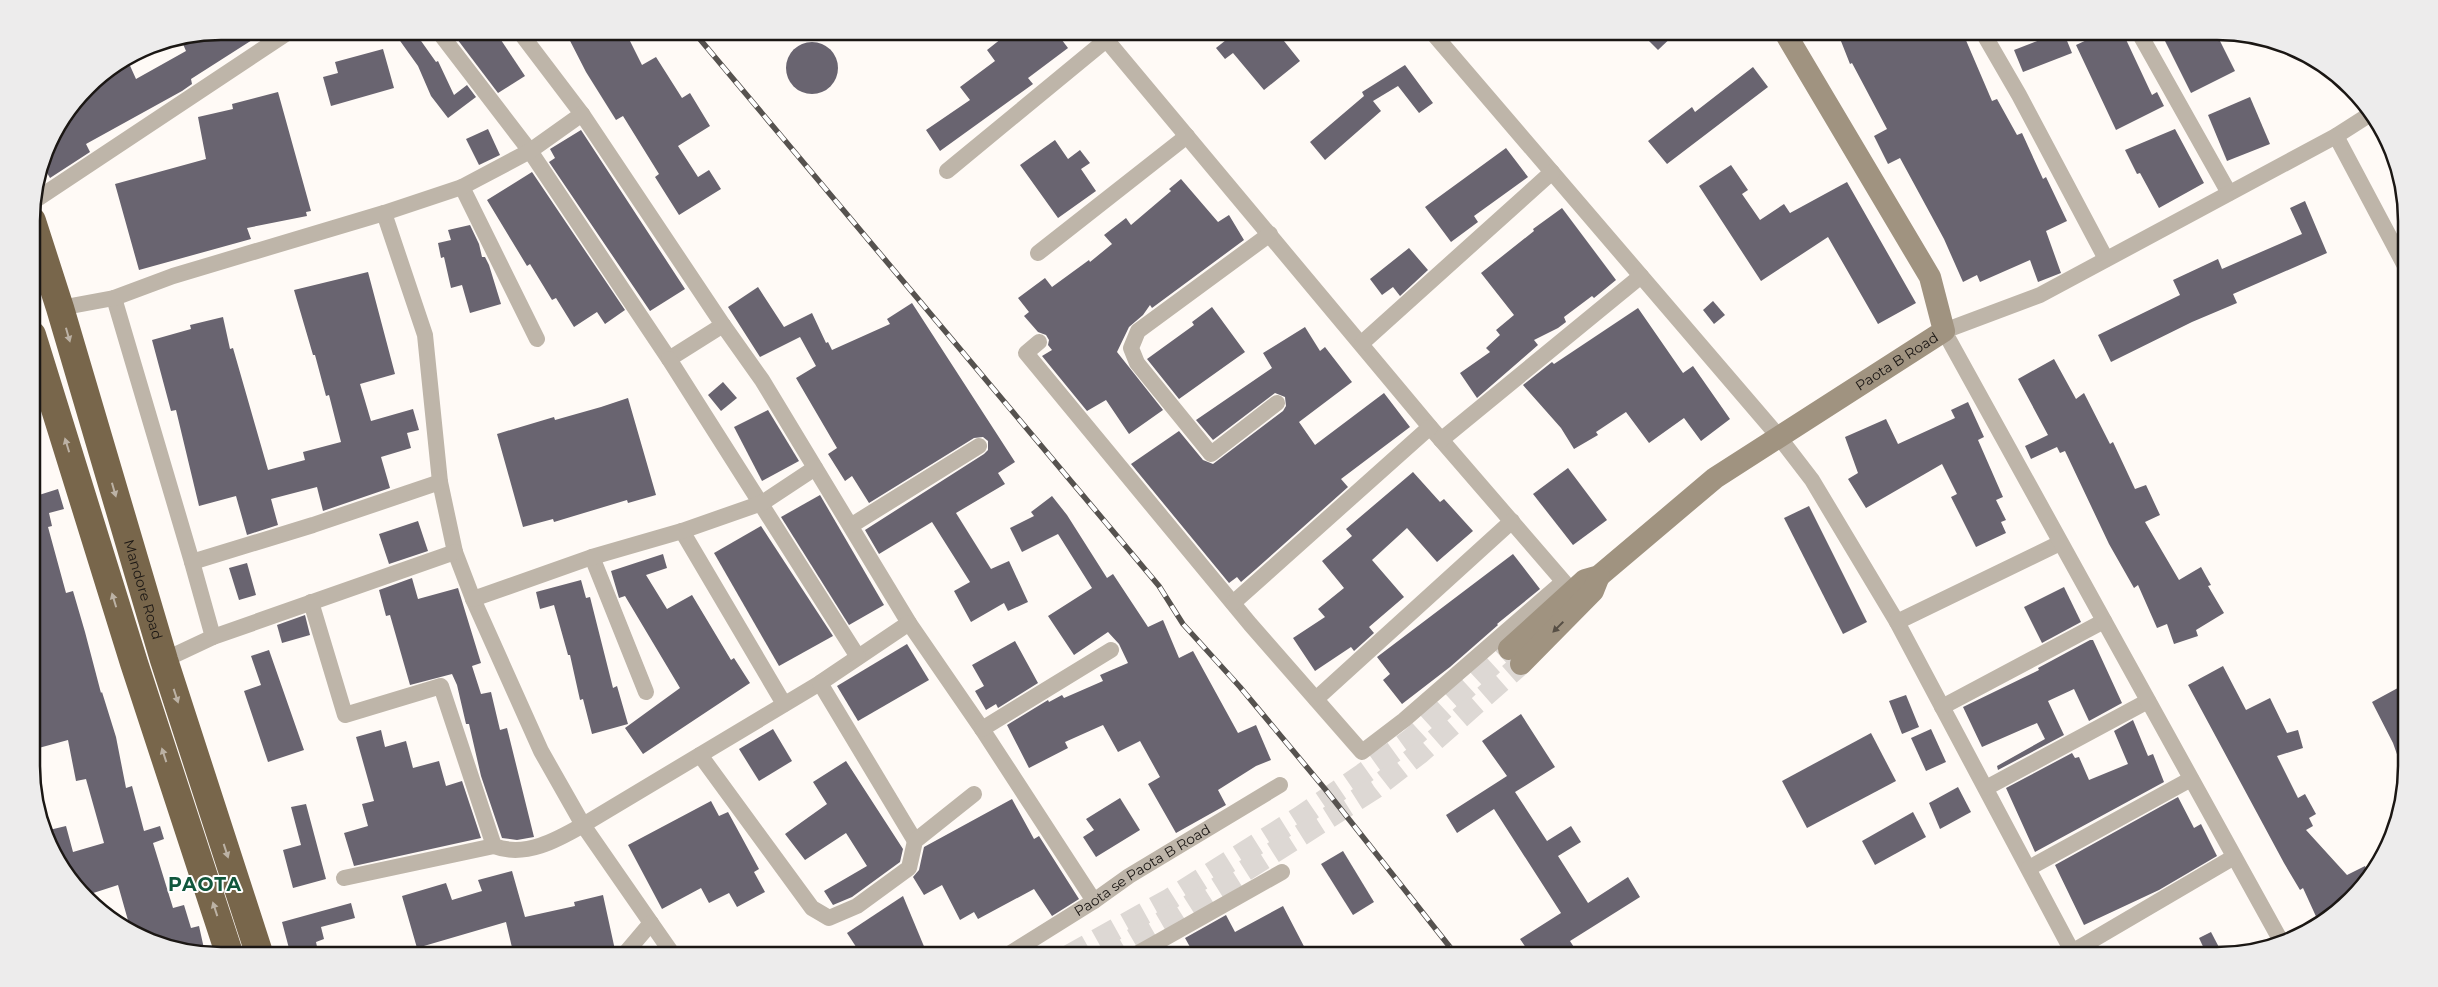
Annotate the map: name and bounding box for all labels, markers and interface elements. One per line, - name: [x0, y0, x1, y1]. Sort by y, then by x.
- one-way arrow: [65, 327, 73, 342]
- street label: Paota B Road: [1852, 328, 1942, 395]
- one-way arrow: [62, 437, 70, 452]
- one-way arrow: [111, 483, 119, 498]
- street label: Mandore Road: [120, 537, 166, 642]
- one-way arrow: [110, 593, 118, 608]
- one-way arrow: [1552, 621, 1564, 633]
- one-way arrow: [173, 689, 180, 704]
- one-way arrow: [160, 747, 168, 762]
- street label: Paota se Paota B Road: [1071, 820, 1214, 920]
- one-way arrow: [223, 843, 231, 858]
- district label: PAOTA: [168, 873, 242, 896]
- one-way arrow: [211, 902, 218, 917]

